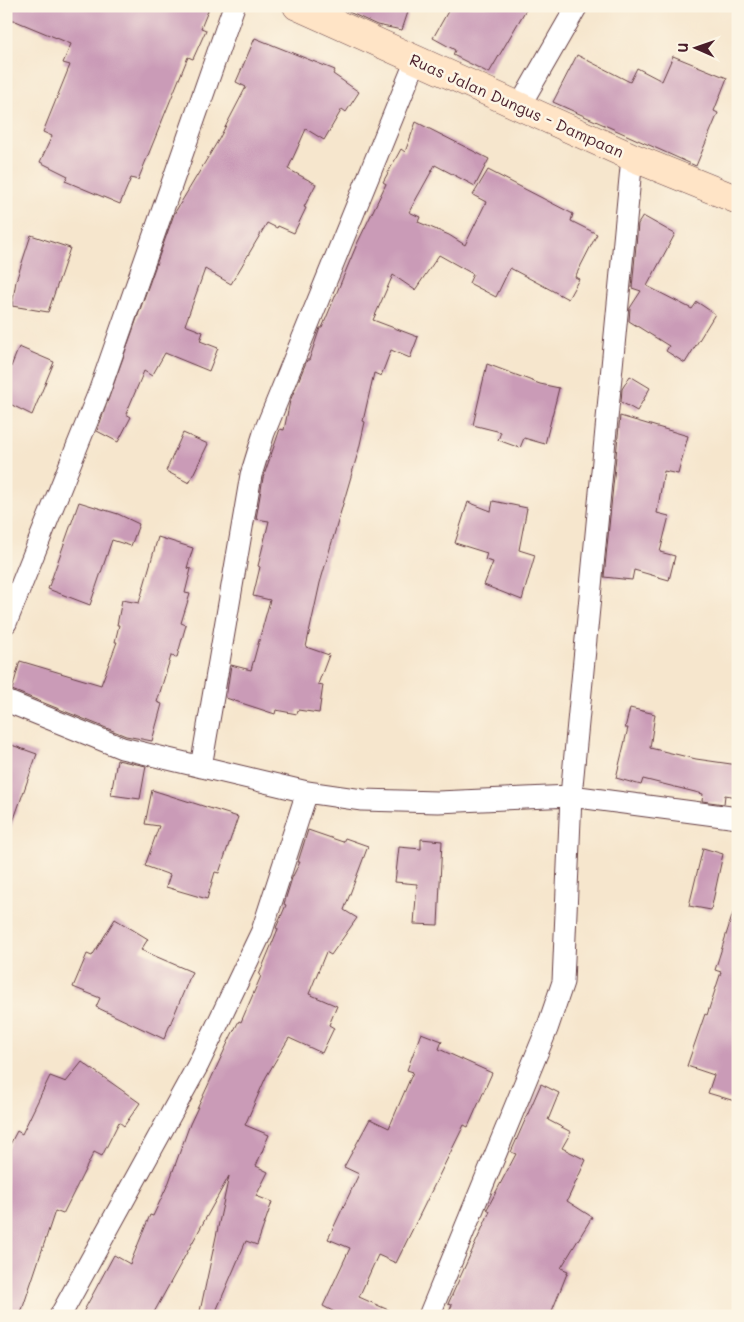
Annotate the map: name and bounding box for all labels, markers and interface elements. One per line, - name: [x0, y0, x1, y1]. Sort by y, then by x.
- north arrow: [672, 22, 722, 72]
- text: U: [673, 42, 692, 53]
- street label: Ruas Jalan Dungus - Dampaan: [407, 48, 627, 162]

